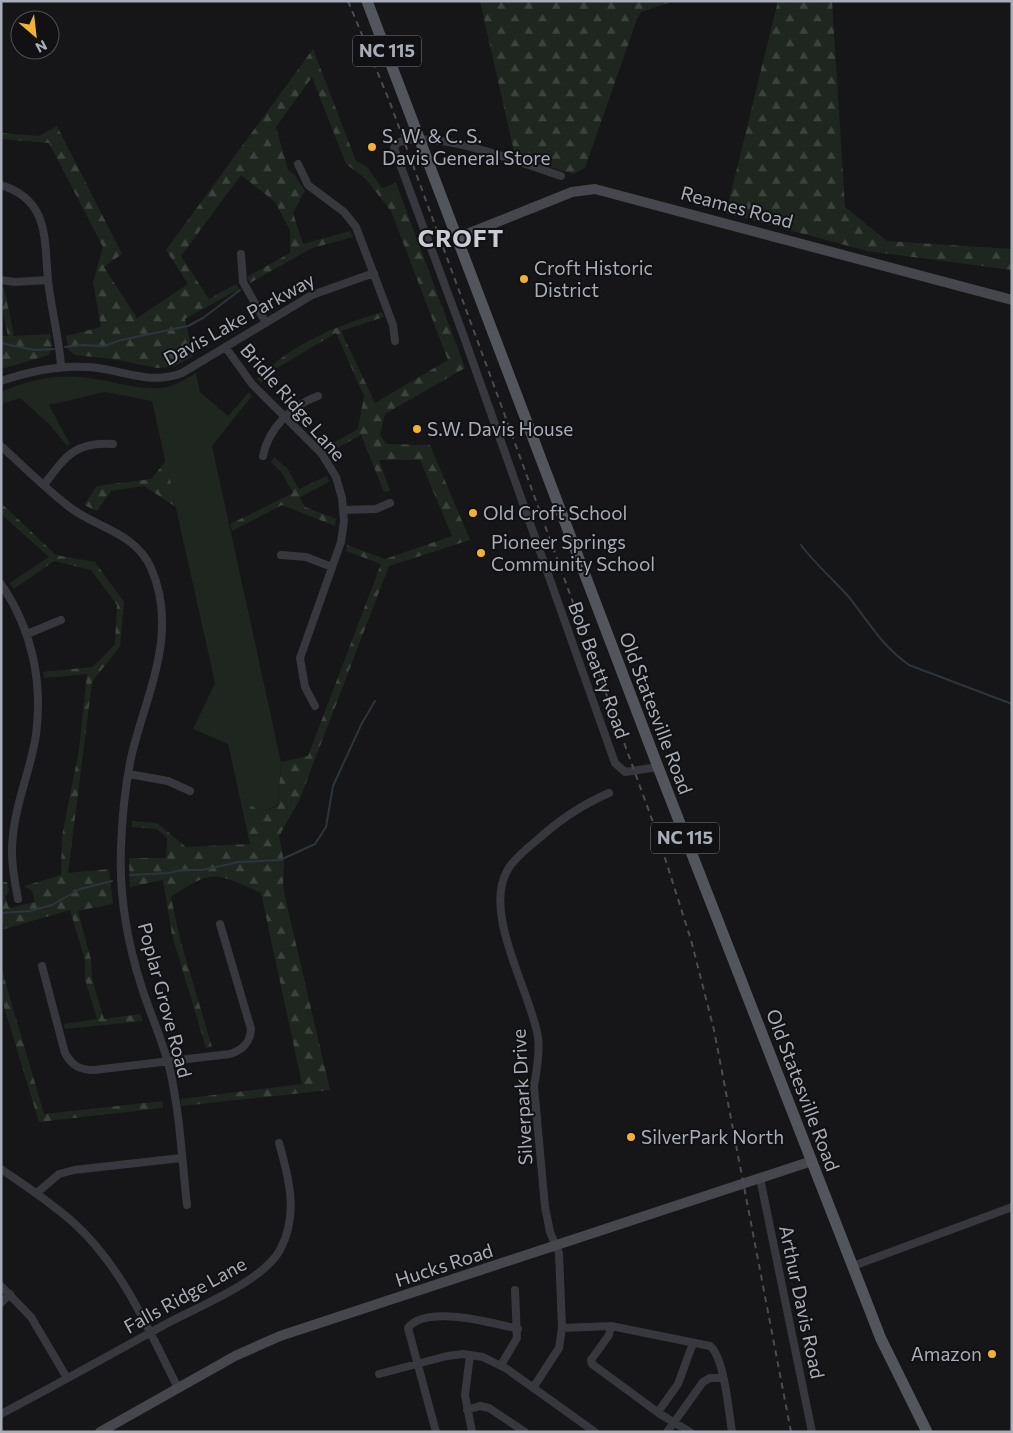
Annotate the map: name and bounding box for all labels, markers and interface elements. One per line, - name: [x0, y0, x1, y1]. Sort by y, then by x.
- north arrow: [10, 10, 60, 60]
- road number: NC 115: [353, 36, 421, 66]
- text: N: [33, 37, 50, 57]
- place label: S. W. & C. S. Davis General Store: [382, 124, 551, 169]
- marker: S. W. & C. S. Davis General Store: [366, 141, 378, 153]
- street label: Reames Road: [678, 180, 796, 233]
- district label: CROFT: [418, 223, 504, 252]
- place label: Croft Historic District: [534, 256, 653, 301]
- street label: Davis Lake Parkway: [159, 267, 319, 370]
- marker: Croft Historic District: [518, 273, 530, 285]
- street label: Bridle Ridge Lane: [236, 338, 351, 465]
- place label: S.W. Davis House: [427, 417, 573, 440]
- marker: S.W. Davis House: [411, 423, 423, 435]
- place label: Old Croft School: [483, 501, 627, 524]
- marker: Old Croft School: [467, 507, 479, 519]
- place label: Pioneer Springs Community School: [491, 530, 655, 575]
- marker: Pioneer Springs Community School: [475, 547, 487, 559]
- street label: Bob Beatty Road: [564, 598, 635, 741]
- street label: Old Statesville Road: [615, 628, 698, 797]
- road number: NC 115: [651, 822, 719, 854]
- street label: Poplar Grove Road: [134, 920, 197, 1080]
- street label: Old Statesville Road: [762, 1005, 845, 1174]
- street label: Silverpark Drive: [506, 1028, 537, 1166]
- place label: SilverPark North: [641, 1125, 784, 1148]
- marker: SilverPark North: [625, 1131, 637, 1143]
- street label: Arthur Davis Road: [775, 1223, 830, 1381]
- street label: Hucks Road: [392, 1238, 496, 1291]
- street label: Falls Ridge Lane: [120, 1251, 250, 1338]
- place label: Amazon: [911, 1342, 982, 1365]
- marker: Amazon: [986, 1348, 998, 1360]

